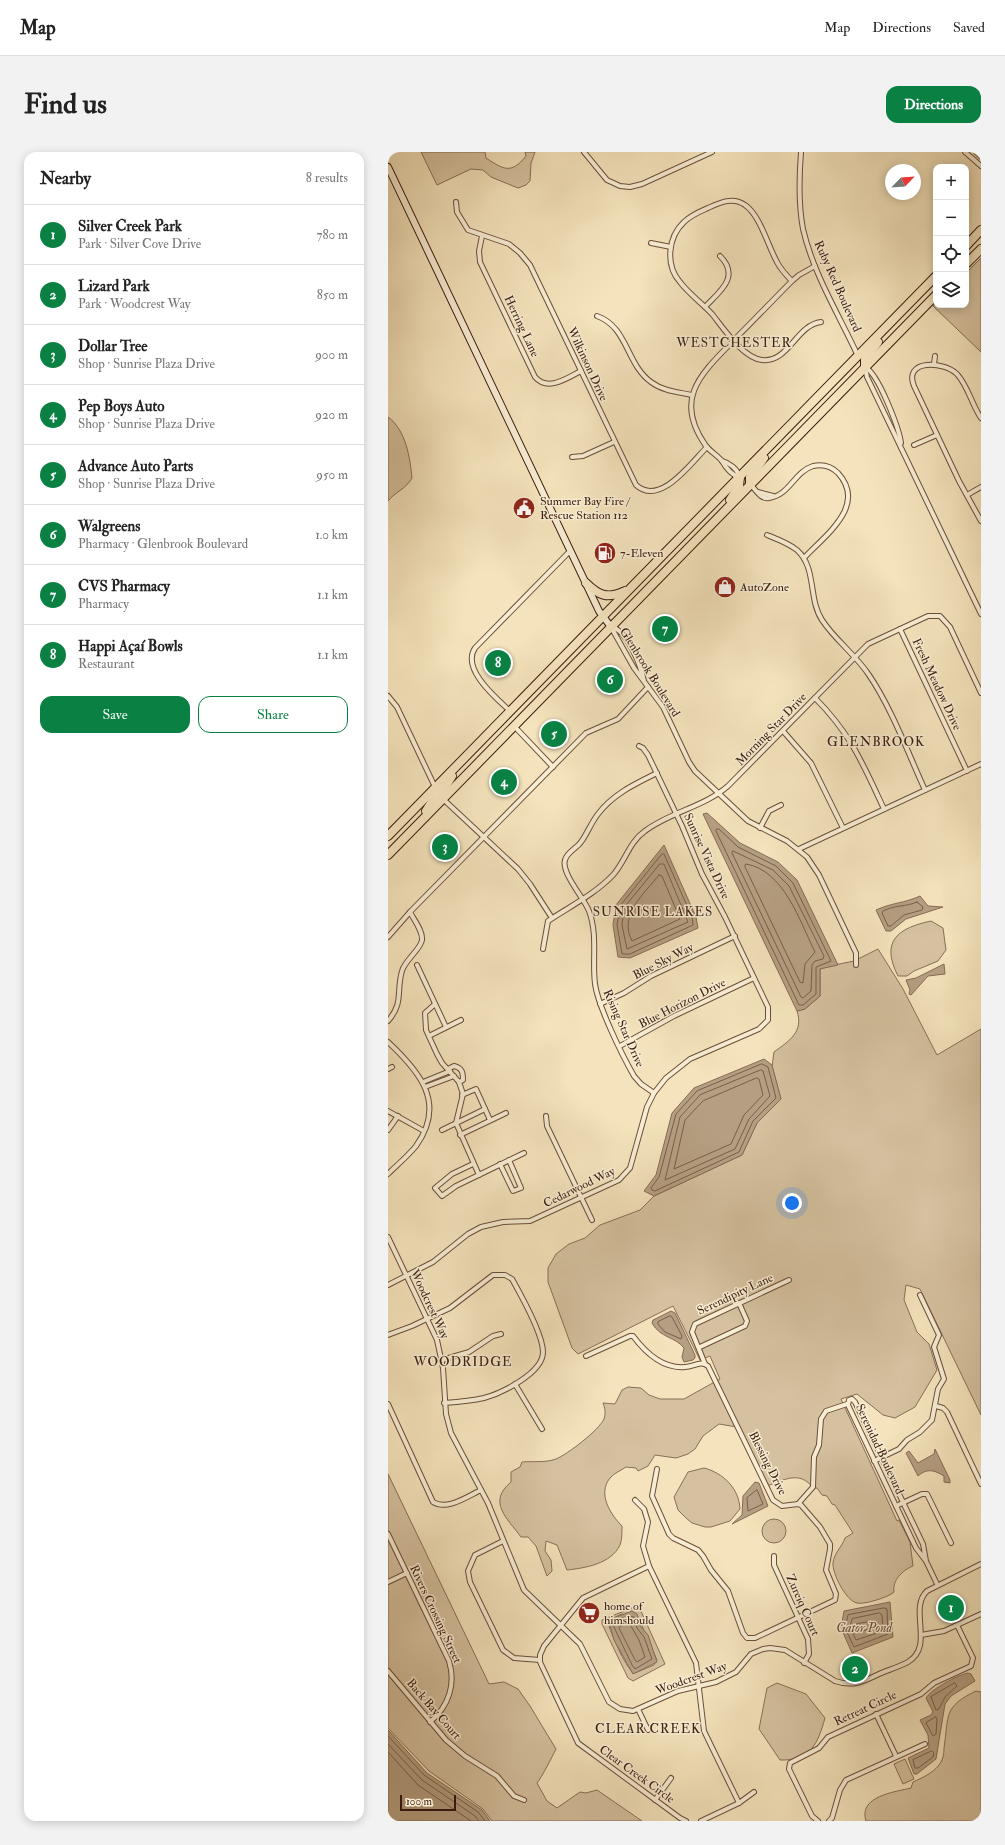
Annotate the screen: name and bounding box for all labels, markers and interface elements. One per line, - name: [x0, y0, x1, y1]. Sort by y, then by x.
- text: Map: [20, 16, 56, 40]
- text: Map: [824, 19, 850, 36]
- text: Directions: [872, 19, 931, 36]
- text: Saved: [953, 19, 985, 36]
- button: Directions: [886, 86, 981, 123]
- text: Find us: [24, 87, 107, 122]
- north arrow: [885, 164, 921, 200]
- map controls: [933, 164, 969, 308]
- button: +: [933, 164, 969, 200]
- text: Nearby: [40, 168, 91, 189]
- text: 8 results: [306, 170, 348, 186]
- button: −: [933, 200, 969, 236]
- text: Silver Creek Park: [78, 217, 182, 236]
- text: 1: [51, 227, 55, 243]
- text: 780 m: [316, 227, 348, 243]
- text: Park · Silver Cove Drive: [78, 236, 201, 252]
- button: locate: [933, 236, 969, 272]
- street label: Ruby Red Boulevard: [811, 238, 864, 334]
- button: layers: [933, 272, 969, 308]
- text: Lizard Park: [78, 277, 150, 296]
- text: 2: [50, 287, 56, 303]
- text: 850 m: [317, 287, 348, 303]
- street label: Herring Lane: [501, 293, 542, 359]
- text: Park · Woodcrest Way: [78, 296, 191, 312]
- street label: Wilkinson Drive: [563, 324, 611, 403]
- district label: WESTCHESTER: [675, 335, 792, 351]
- text: Dollar Tree: [78, 337, 148, 356]
- text: 3: [51, 347, 56, 363]
- text: 900 m: [315, 347, 348, 363]
- text: Shop · Sunrise Plaza Drive: [78, 356, 215, 372]
- text: Pep Boys Auto: [78, 397, 164, 416]
- text: 4: [49, 407, 57, 423]
- text: 920 m: [315, 407, 348, 423]
- text: Shop · Sunrise Plaza Drive: [78, 416, 215, 432]
- text: Advance Auto Parts: [78, 457, 193, 476]
- text: 5: [50, 467, 56, 483]
- text: 950 m: [316, 467, 348, 483]
- text: Shop · Sunrise Plaza Drive: [78, 476, 215, 492]
- place label: Summer Bay Fire / Rescue Station 112: [540, 494, 632, 523]
- public building icon: Summer Bay Fire / Rescue Station 112: [511, 495, 537, 521]
- text: Walgreens: [78, 517, 140, 536]
- text: 6: [50, 527, 56, 543]
- text: 1.0 km: [315, 527, 348, 543]
- text: Pharmacy · Glenbrook Boulevard: [78, 536, 248, 552]
- fuel station icon: 7-Eleven: [592, 540, 618, 566]
- place label: 7-Eleven: [620, 546, 664, 561]
- shop icon: AutoZone: [712, 574, 738, 600]
- text: CVS Pharmacy: [78, 577, 170, 596]
- place label: AutoZone: [739, 580, 789, 595]
- text: 7: [50, 587, 56, 603]
- text: 1.1 km: [317, 587, 348, 603]
- text: Pharmacy: [78, 596, 129, 612]
- pin: 7: [652, 614, 678, 644]
- street label: Glenbrook Boulevard: [616, 625, 683, 720]
- street label: Fresh Meadow Drive: [909, 636, 964, 733]
- text: Happi Açaí Bowls: [78, 637, 183, 656]
- text: 8: [50, 647, 56, 663]
- text: 1.1 km: [317, 647, 348, 663]
- pin: 8: [485, 648, 511, 678]
- text: Restaurant: [78, 656, 134, 672]
- pin: 6: [597, 665, 623, 695]
- street label: Morning Star Drive: [733, 690, 810, 769]
- button: Save: [40, 696, 190, 733]
- button: Share: [198, 696, 348, 733]
- pin: 5: [541, 719, 567, 749]
- district label: GLENBROOK: [827, 734, 925, 750]
- pin: 4: [491, 767, 517, 797]
- street label: Sunrise Vista Drive: [680, 811, 733, 901]
- pin: 3: [432, 832, 458, 862]
- district label: SUNRISE LAKES: [593, 904, 713, 920]
- street label: Blue Sky Way: [630, 939, 697, 983]
- street label: Blue Horizon Drive: [636, 975, 728, 1032]
- street label: Rising Star Drive: [600, 987, 647, 1069]
- street label: Cedarwood Way: [541, 1163, 618, 1211]
- your location: [782, 1193, 802, 1213]
- street label: Woodcrest Way: [407, 1266, 452, 1342]
- street label: Serendipity Lane: [695, 1270, 776, 1319]
- district label: WOODRIDGE: [413, 1354, 512, 1370]
- street label: Serenidad Boulevard: [852, 1402, 907, 1497]
- street label: Blessing Drive: [745, 1429, 790, 1498]
- street label: Rivers Crossing Street: [406, 1563, 465, 1666]
- street label: Zureiq Court: [782, 1572, 823, 1638]
- pin: 1: [938, 1593, 964, 1623]
- place label: home of himshould: [604, 1599, 654, 1628]
- supermarket icon: home of himshould: [576, 1600, 602, 1626]
- water label: Gator Pond: [836, 1620, 893, 1636]
- pin: 2: [842, 1654, 868, 1684]
- street label: Woodcrest Way: [653, 1658, 729, 1699]
- street label: Back Bay Court: [403, 1676, 464, 1743]
- street label: Retreat Circle: [831, 1687, 899, 1729]
- district label: CLEAR CREEK: [595, 1721, 701, 1737]
- street label: Clear Creek Circle: [596, 1742, 677, 1807]
- scale bar: [400, 1793, 456, 1812]
- text: 100 m: [406, 1795, 432, 1808]

